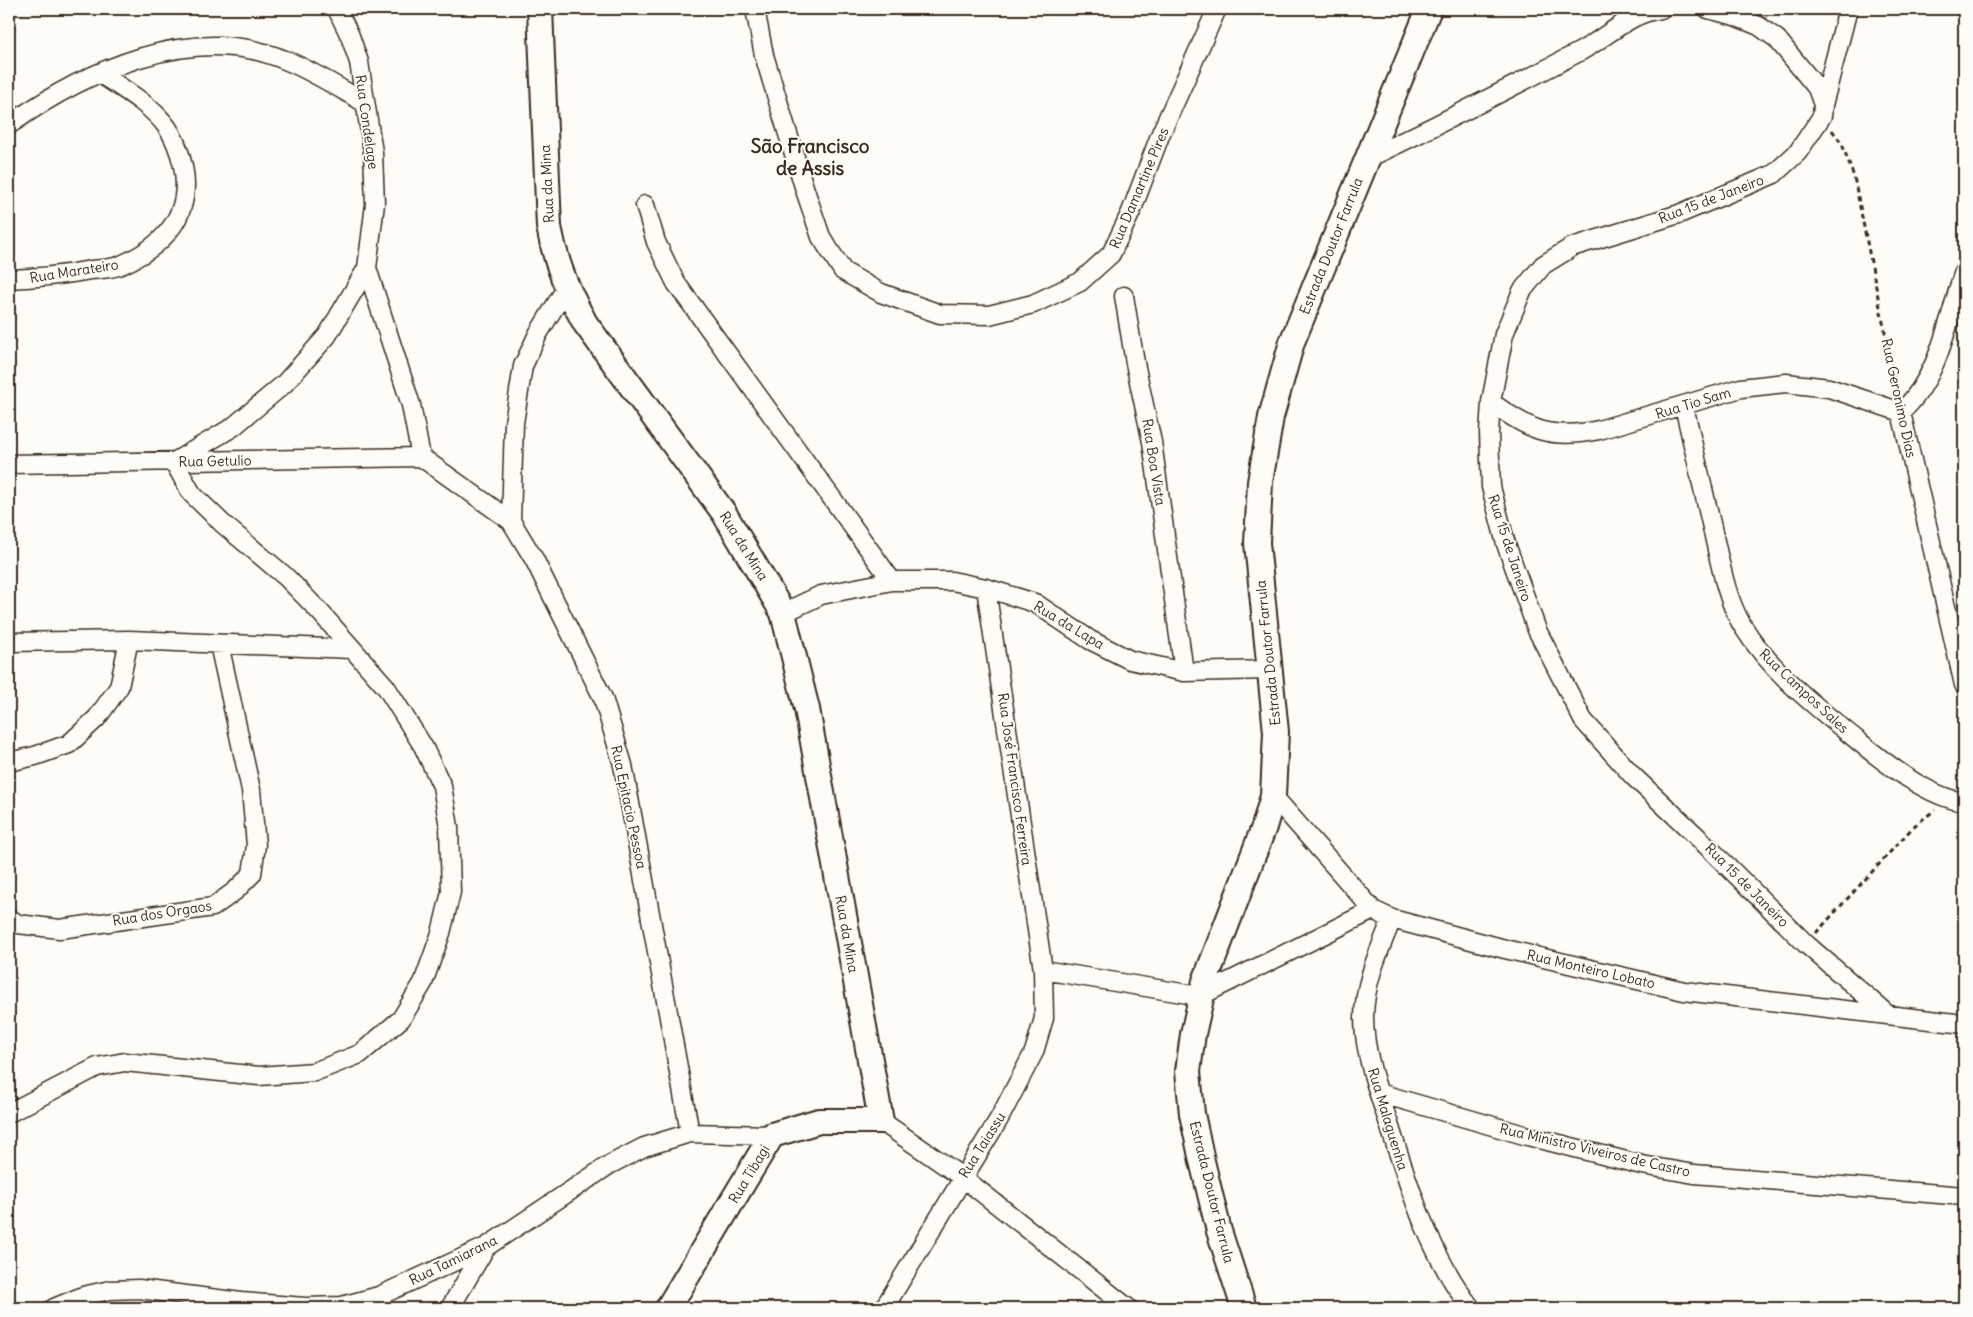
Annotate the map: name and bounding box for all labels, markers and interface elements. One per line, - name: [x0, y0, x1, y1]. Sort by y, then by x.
- street label: Rua Condelage: [351, 73, 383, 171]
- street label: Rua Damartine Pires: [1105, 125, 1173, 251]
- district label: São Francisco de Assis: [751, 134, 870, 180]
- street label: Rua da Mina: [536, 144, 558, 224]
- street label: Rua 15 de Janeiro: [1656, 171, 1766, 227]
- street label: Estrada Doutor Farrula: [1295, 175, 1367, 317]
- street label: Rua Marateiro: [28, 255, 120, 287]
- street label: Rua Geronimo Dias: [1878, 337, 1920, 459]
- street label: Rua Tio Sam: [1653, 383, 1733, 423]
- street label: Rua Boa Vista: [1138, 417, 1170, 507]
- street label: Rua Getulio: [178, 451, 252, 471]
- street label: Rua 15 de Janeiro: [1484, 492, 1536, 604]
- street label: Rua da Mina: [716, 508, 772, 584]
- street label: Estrada Doutor Farrula: [1251, 579, 1285, 727]
- street label: Rua da Lapa: [1030, 597, 1108, 653]
- street label: Rua Campos Sales: [1755, 645, 1853, 737]
- street label: Rua José Francisco Ferreira: [994, 691, 1036, 867]
- street label: Rua Epitacio Pessoa: [607, 744, 651, 870]
- street label: Rua 15 de Janeiro: [1701, 839, 1793, 931]
- street label: Rua da Mina: [831, 894, 863, 974]
- street label: Rua dos Orgaos: [111, 896, 213, 930]
- street label: Rua Monteiro Lobato: [1525, 945, 1657, 993]
- street label: Rua Malaguenha: [1364, 1066, 1412, 1172]
- street label: Rua Taiassu: [955, 1109, 1009, 1181]
- street label: Estrada Doutor Farrula: [1186, 1119, 1238, 1265]
- street label: Rua Ministro Viveiros de Castro: [1498, 1119, 1692, 1181]
- street label: Rua Tibagi: [724, 1141, 774, 1207]
- street label: Rua Tamiarana: [406, 1231, 500, 1289]

